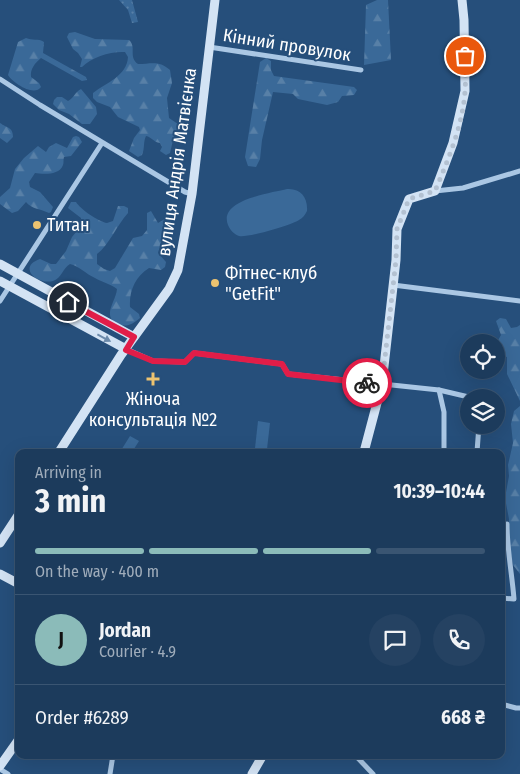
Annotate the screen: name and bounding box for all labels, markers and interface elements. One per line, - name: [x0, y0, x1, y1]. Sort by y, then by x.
- street label: Кінний провулок: [221, 24, 353, 66]
- pin: [444, 35, 486, 77]
- icon: bag: [451, 42, 479, 70]
- street label: вулиця Андрія Матвієнка: [153, 66, 201, 258]
- place label: Титан: [47, 214, 90, 236]
- marker: Титан: [31, 219, 43, 231]
- place label: Фітнес-клуб "GetFit": [225, 262, 317, 305]
- marker: Фітнес-клуб "GetFit": [209, 277, 221, 289]
- pin: [47, 281, 89, 323]
- icon: home: [54, 288, 82, 316]
- one-way arrow: [97, 334, 112, 342]
- map controls: [460, 334, 505, 434]
- button: locate: [460, 334, 505, 379]
- courier: [342, 358, 392, 408]
- icon: bike: [353, 369, 381, 397]
- marker: Жіноча консультація №2: [146, 372, 160, 386]
- place label: Жіноча консультація №2: [89, 388, 217, 431]
- button: layers: [460, 389, 505, 434]
- text: Arriving in: [35, 463, 102, 482]
- text: 10:39–10:44: [393, 480, 485, 503]
- text: 3 min: [35, 482, 106, 520]
- text: On the way · 400 m: [35, 562, 159, 581]
- button: chat: [369, 614, 421, 666]
- button: phone: [433, 614, 485, 666]
- text: Jordan: [99, 619, 151, 642]
- text: J: [58, 628, 64, 651]
- text: Courier · 4.9: [99, 642, 176, 661]
- text: Order #6289: [35, 706, 129, 729]
- text: 668 ₴: [441, 706, 485, 729]

